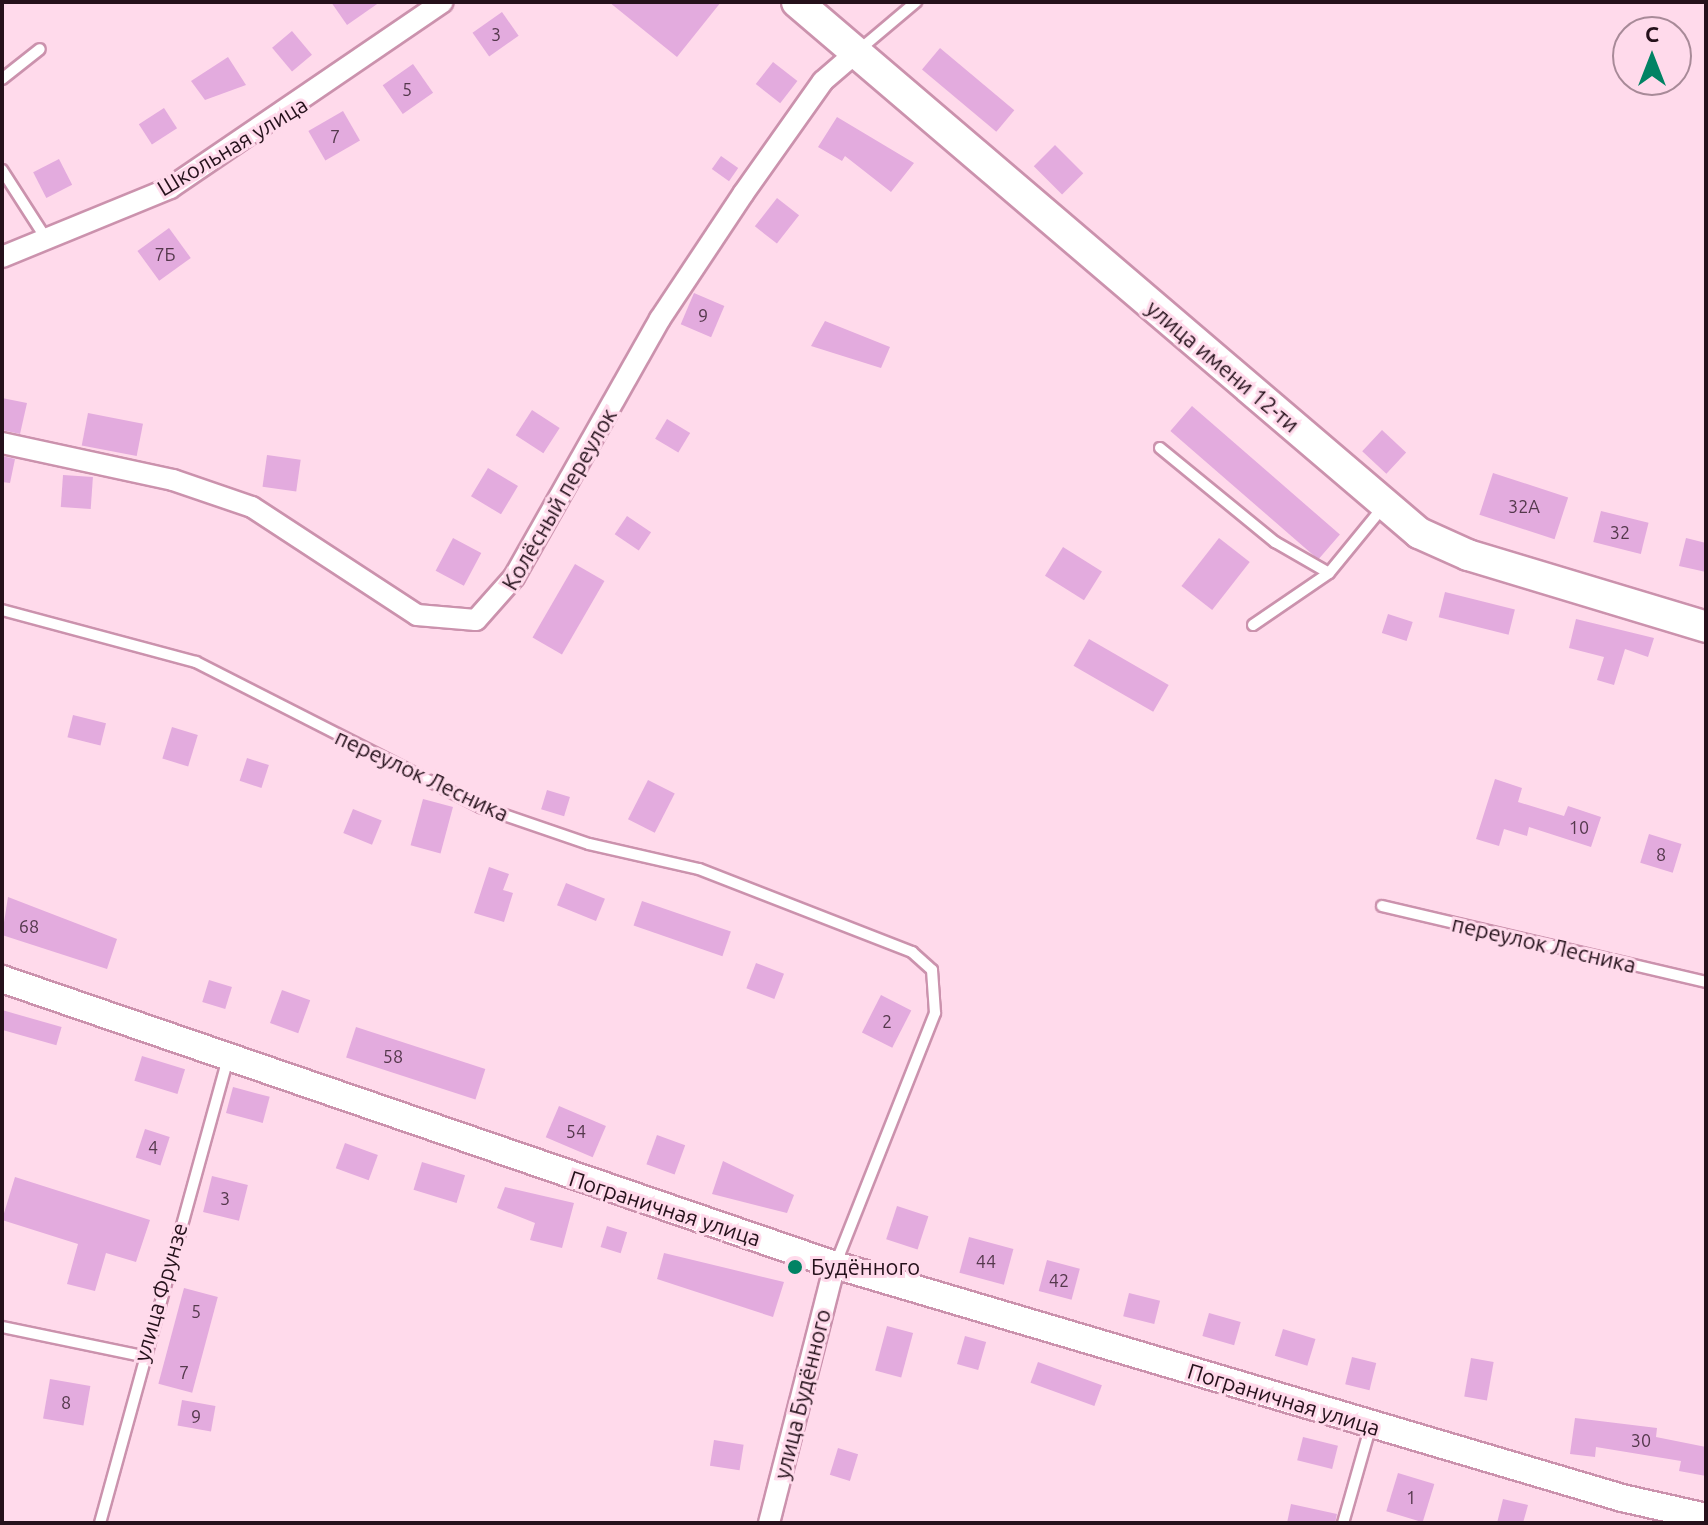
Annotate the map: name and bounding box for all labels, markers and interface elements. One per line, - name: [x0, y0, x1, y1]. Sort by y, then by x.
- north arrow: [1612, 16, 1692, 96]
- text: С: [1645, 21, 1659, 46]
- house number: 3: [491, 23, 501, 45]
- house number: 5: [402, 78, 412, 100]
- street label: Школьная улица: [152, 91, 312, 201]
- house number: 7: [330, 125, 340, 147]
- house number: 7Б: [154, 243, 176, 265]
- street label: улица имени 12-ти: [1141, 294, 1305, 438]
- house number: 9: [698, 304, 708, 326]
- street label: Колёсный переулок: [496, 403, 622, 595]
- house number: 32А: [1508, 495, 1540, 517]
- house number: 32: [1610, 521, 1630, 543]
- street label: переулок Лесника: [331, 723, 513, 827]
- house number: 10: [1569, 816, 1589, 838]
- house number: 8: [1656, 843, 1666, 865]
- street label: переулок Лесника: [1449, 910, 1639, 978]
- house number: 68: [19, 915, 39, 937]
- house number: 2: [882, 1010, 892, 1032]
- house number: 58: [383, 1045, 403, 1067]
- house number: 54: [566, 1120, 586, 1142]
- house number: 4: [148, 1136, 158, 1158]
- street label: Пограничная улица: [566, 1165, 764, 1251]
- house number: 3: [220, 1187, 230, 1209]
- street label: улица Фрунзе: [128, 1220, 192, 1364]
- house number: 44: [976, 1250, 996, 1272]
- place label: Будённого: [811, 1254, 920, 1280]
- marker: Будённого: [786, 1258, 804, 1276]
- house number: 42: [1049, 1269, 1069, 1291]
- house number: 5: [191, 1300, 201, 1322]
- street label: улица Будённого: [768, 1306, 836, 1482]
- street label: Пограничная улица: [1185, 1357, 1383, 1441]
- house number: 7: [179, 1361, 189, 1383]
- house number: 8: [61, 1391, 71, 1413]
- house number: 9: [191, 1405, 201, 1427]
- house number: 30: [1631, 1429, 1651, 1451]
- house number: 1: [1406, 1486, 1416, 1508]

